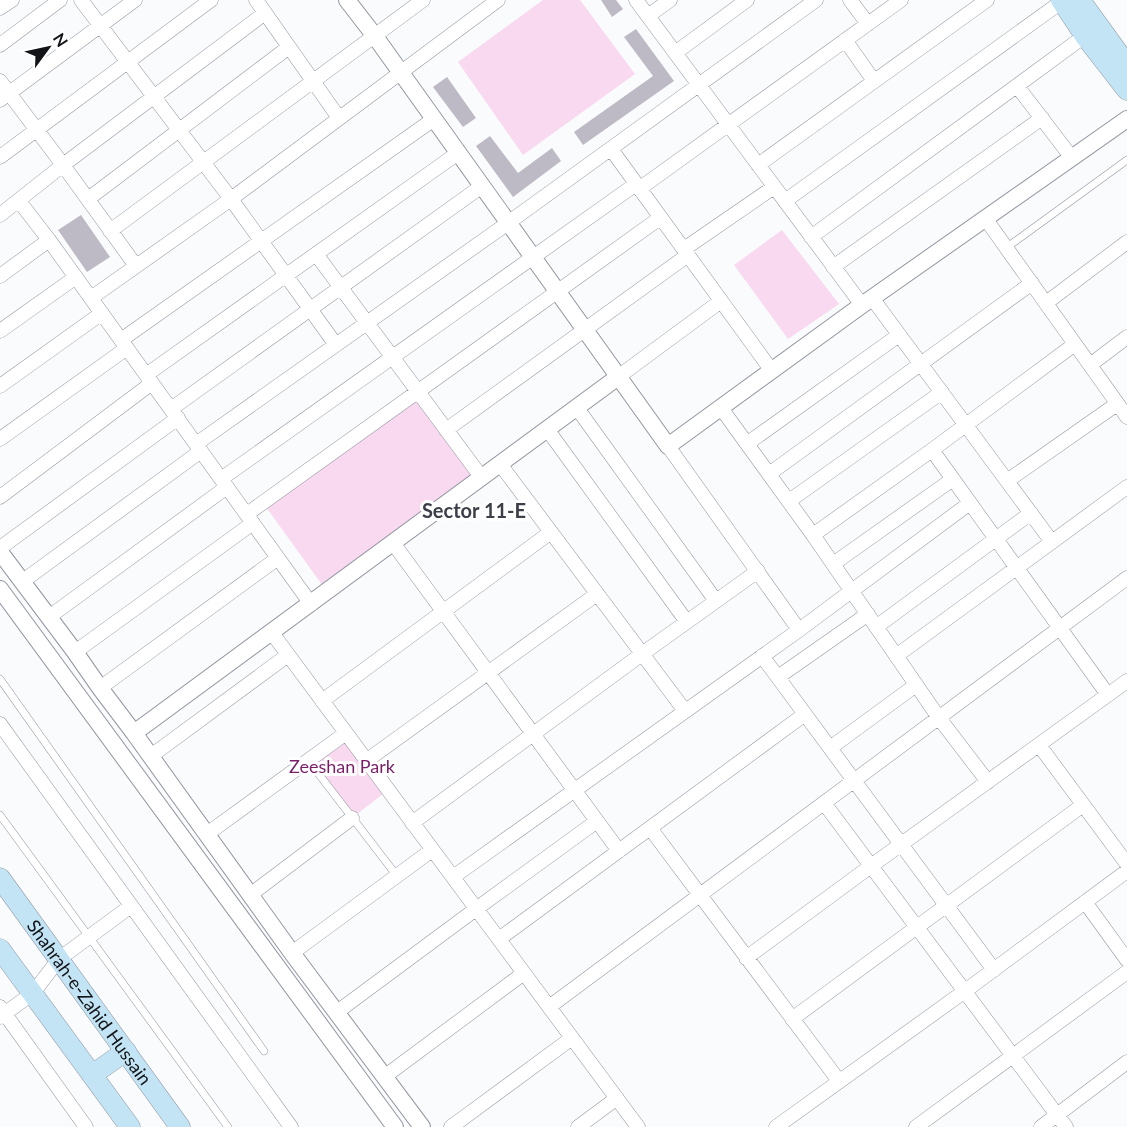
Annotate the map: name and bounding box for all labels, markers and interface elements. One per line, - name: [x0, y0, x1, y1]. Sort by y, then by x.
- north arrow: [18, 18, 78, 78]
- text: N: [50, 29, 72, 50]
- district label: Sector 11-E: [422, 498, 526, 522]
- park label: Zeeshan Park: [289, 755, 396, 777]
- street label: Shahrah-e-Zahid Hussain: [23, 915, 157, 1089]

